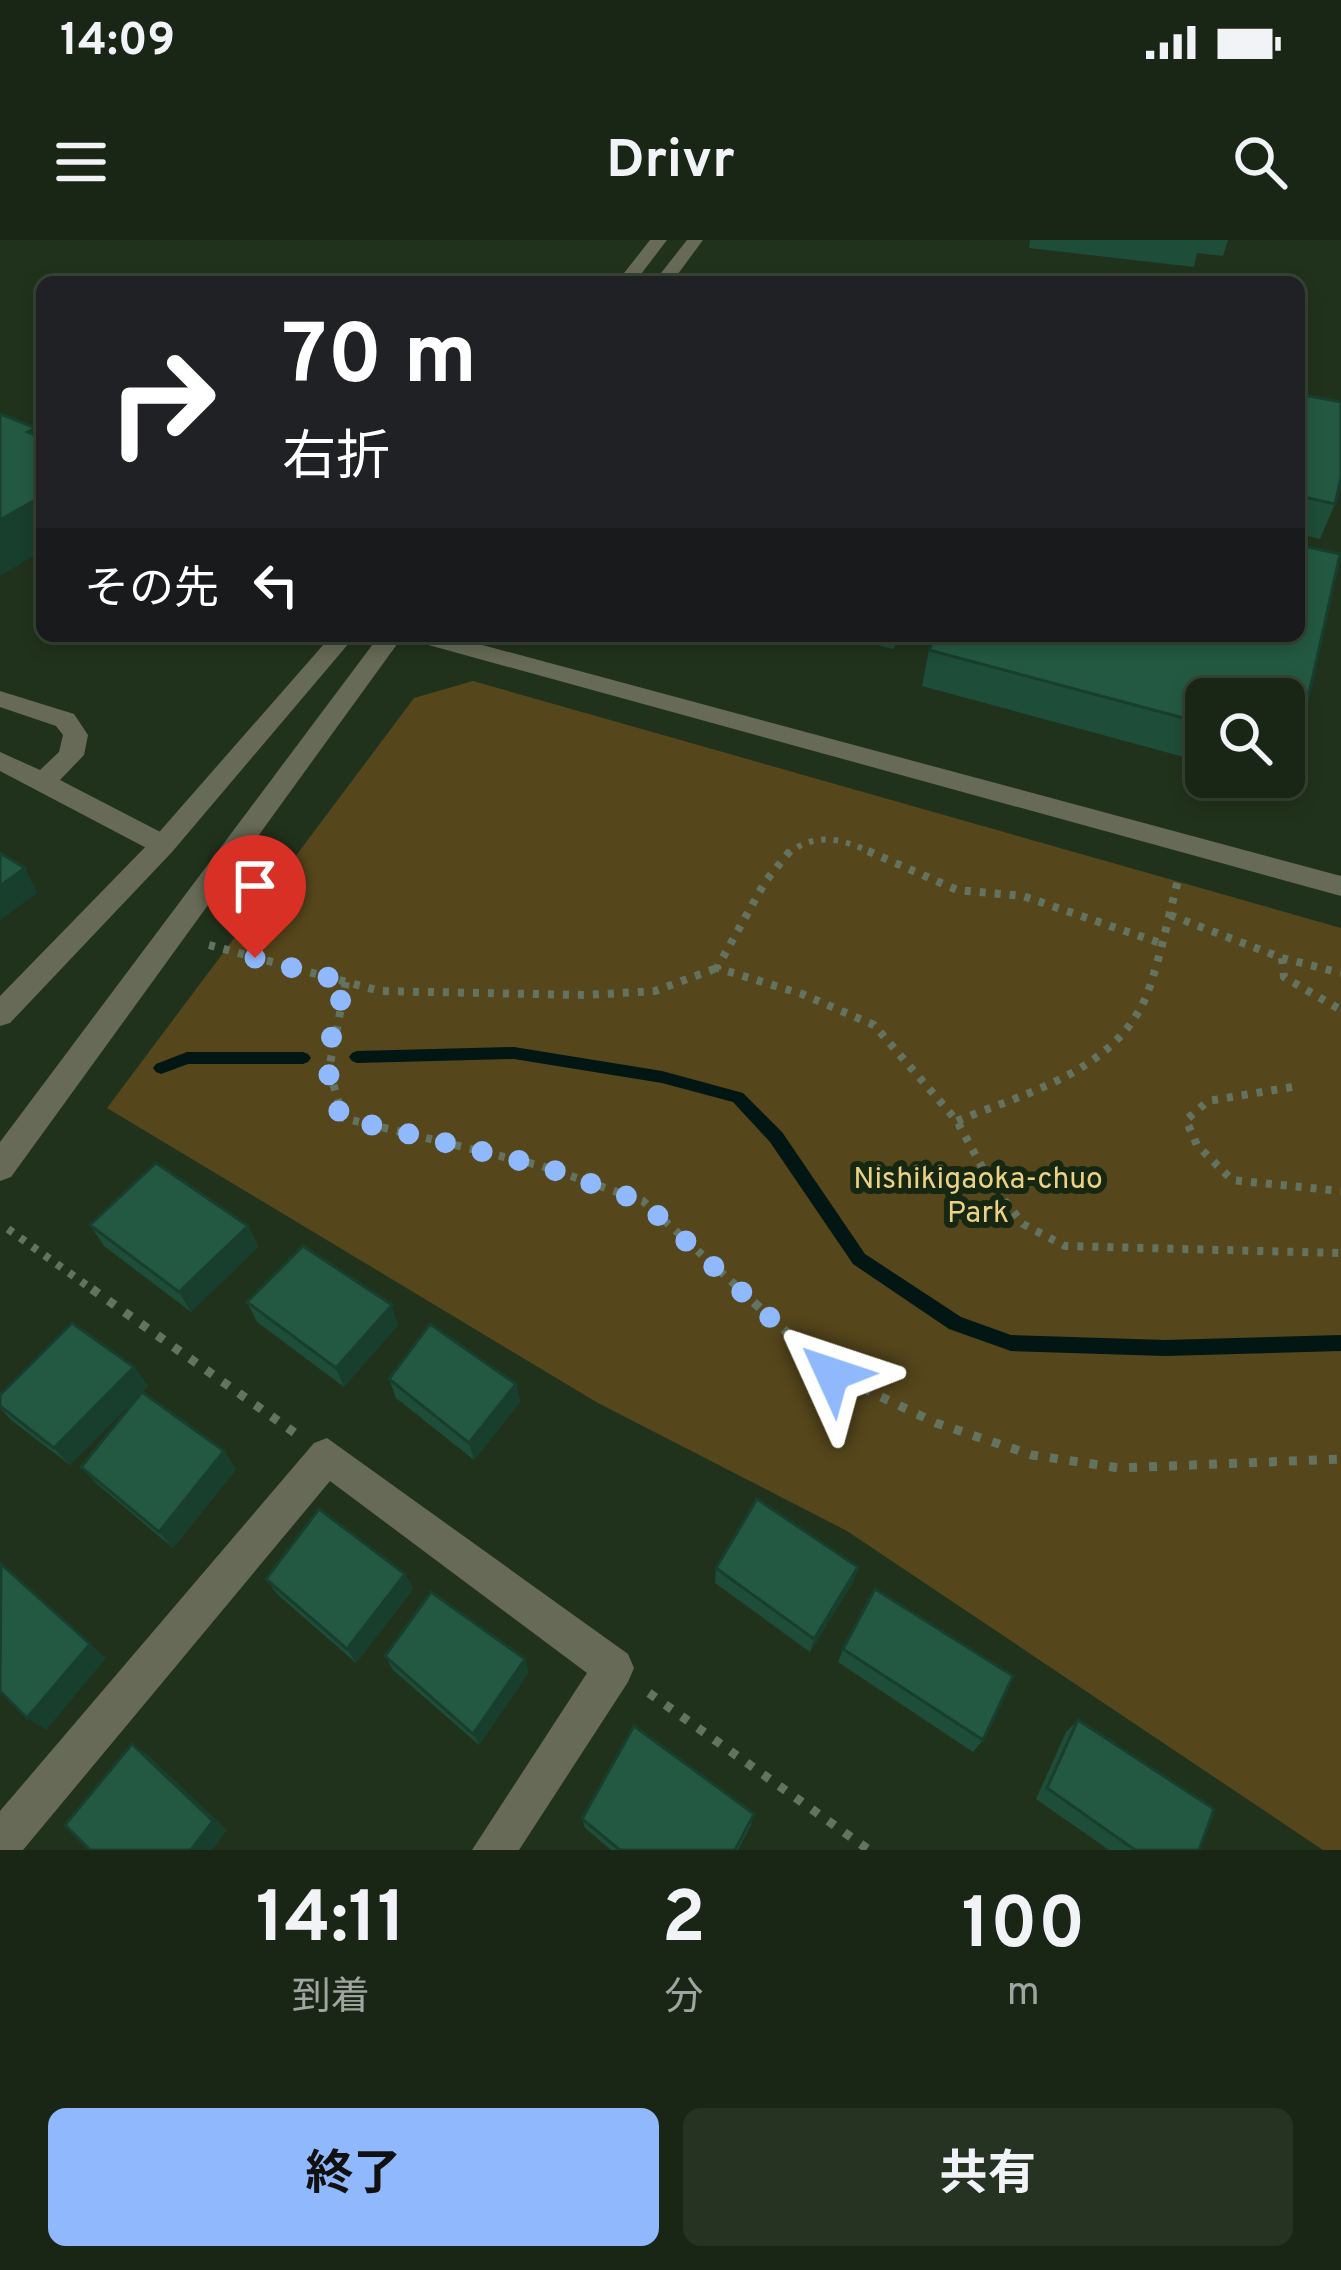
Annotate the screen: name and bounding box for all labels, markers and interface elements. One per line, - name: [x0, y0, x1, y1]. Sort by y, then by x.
- text: 14:09: [60, 14, 175, 71]
- text: Drivr: [606, 128, 735, 197]
- icon: menu: [48, 129, 114, 195]
- icon: search: [1227, 129, 1293, 195]
- text: 70 m: [282, 307, 477, 413]
- icon: right: [84, 324, 240, 480]
- text: 右折: [282, 426, 390, 495]
- icon: left: [243, 552, 309, 618]
- text: その先: [84, 563, 219, 620]
- map controls: [1185, 678, 1305, 798]
- button: search: [1185, 678, 1305, 798]
- pin: [204, 835, 306, 958]
- icon: arrive: [222, 853, 288, 919]
- park label: Nishikigaoka-chuo Park: [853, 1162, 1103, 1233]
- position arrow: [769, 1311, 895, 1437]
- text: 14:11: [256, 1876, 406, 1968]
- text: 2: [662, 1876, 706, 1968]
- text: 100: [961, 1882, 1085, 1974]
- text: m: [1007, 1970, 1040, 2019]
- text: 到着: [292, 1975, 370, 2024]
- text: 分: [664, 1975, 703, 2024]
- button: 終了: [48, 2108, 659, 2246]
- button: 共有: [683, 2108, 1293, 2246]

